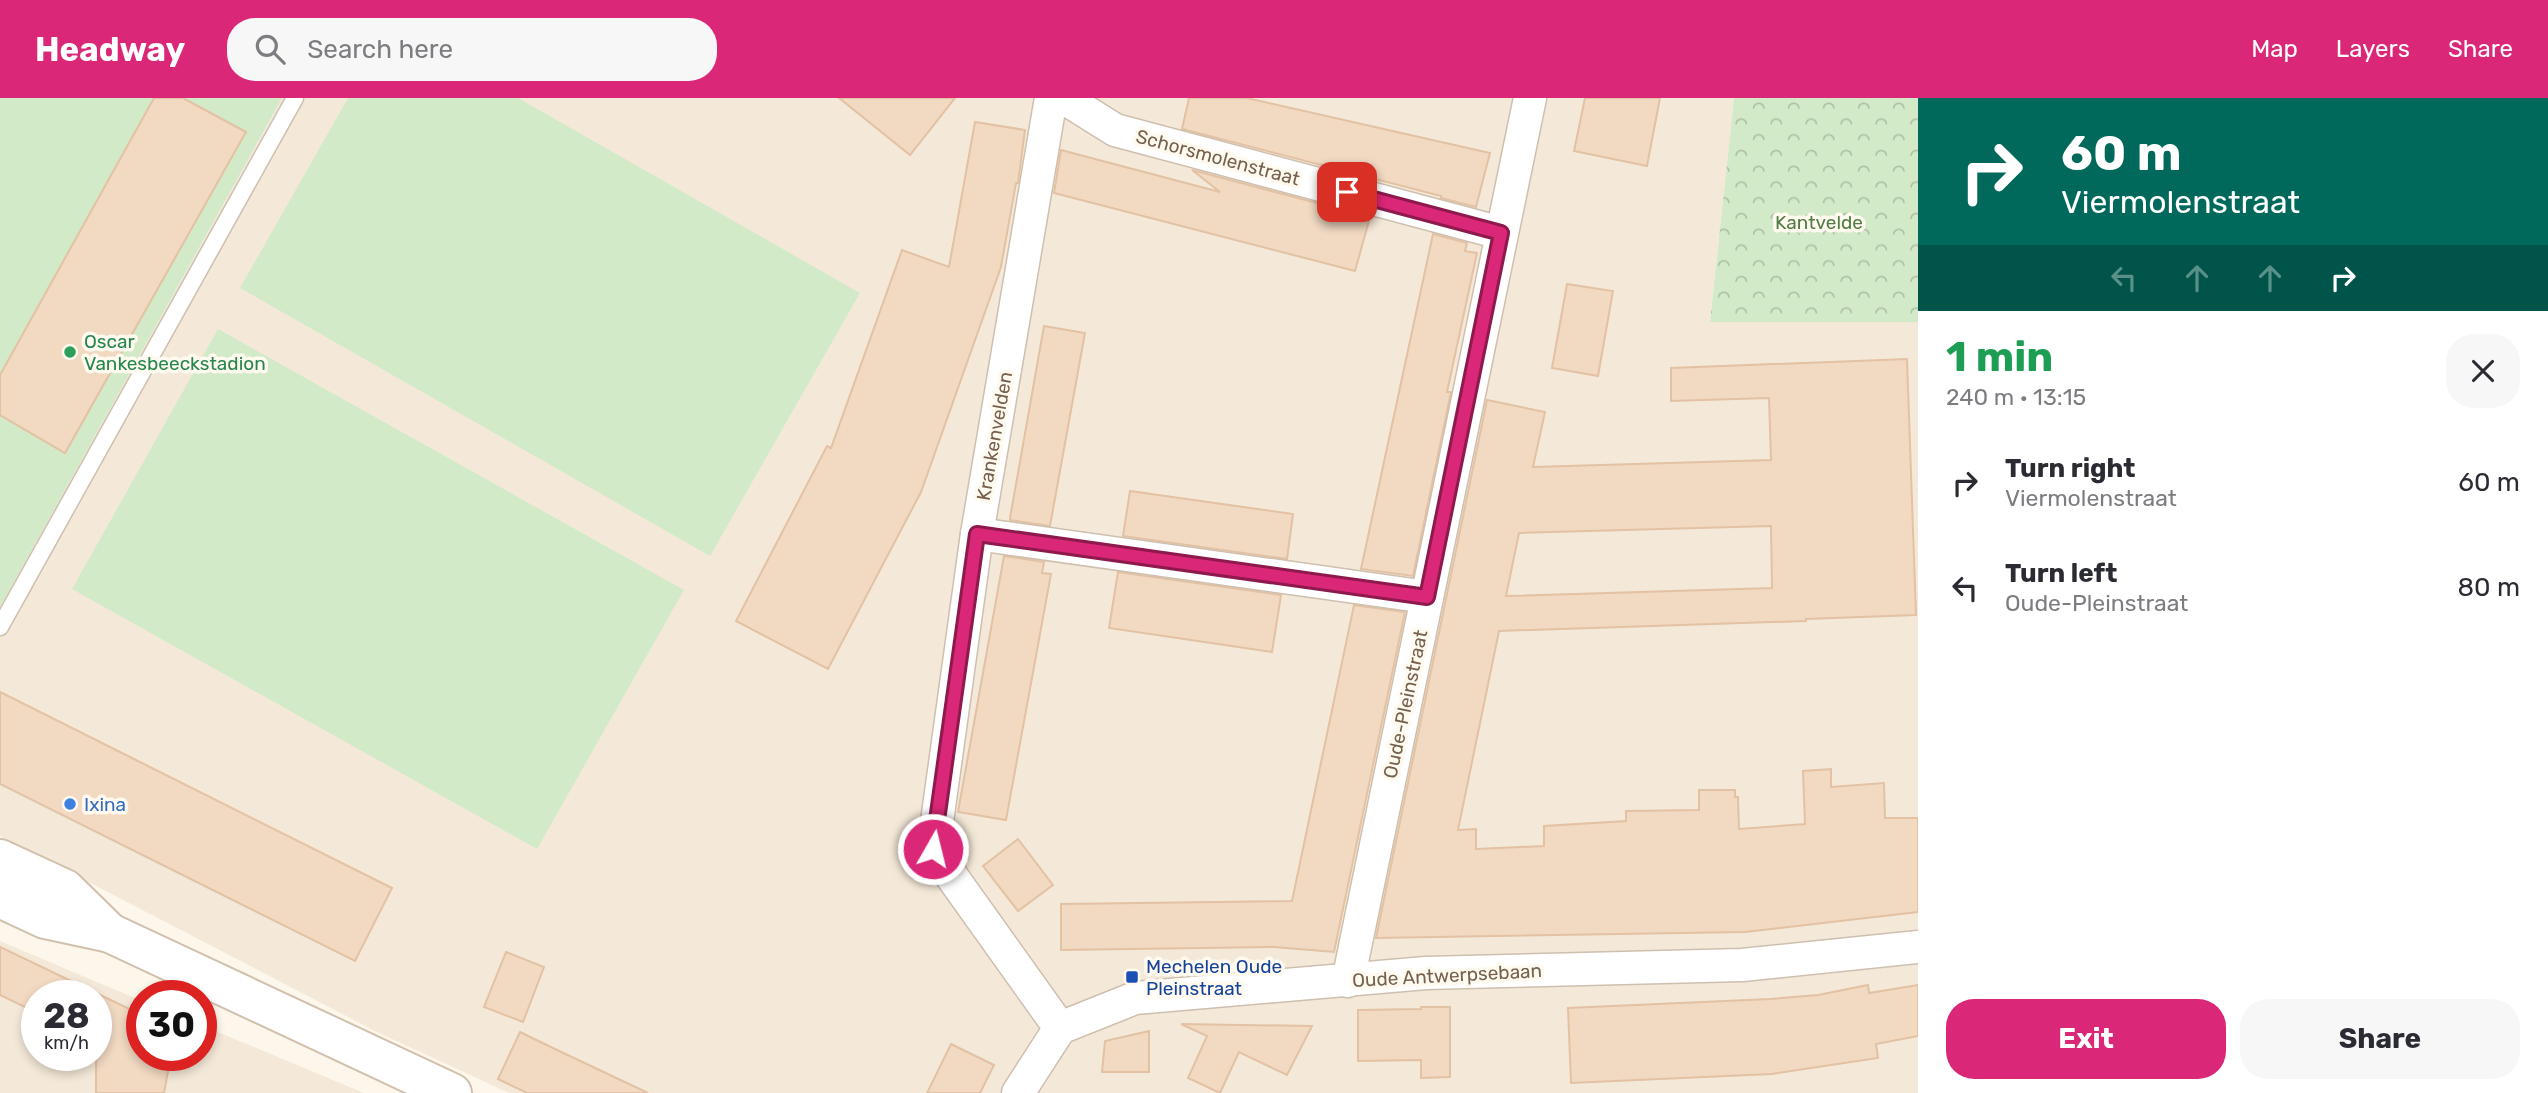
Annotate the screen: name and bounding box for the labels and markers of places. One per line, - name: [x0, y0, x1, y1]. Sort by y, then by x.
- pin: [1317, 162, 1377, 222]
- place label: Oscar Vankesbeeckstadion: [84, 330, 266, 375]
- marker: Oscar Vankesbeeckstadion: [62, 344, 78, 360]
- place label: Ixina: [84, 793, 126, 816]
- marker: Ixina: [62, 796, 78, 812]
- place label: Mechelen Oude Pleinstraat: [1146, 955, 1282, 1000]
- marker: Mechelen Oude Pleinstraat: [1124, 969, 1140, 985]

